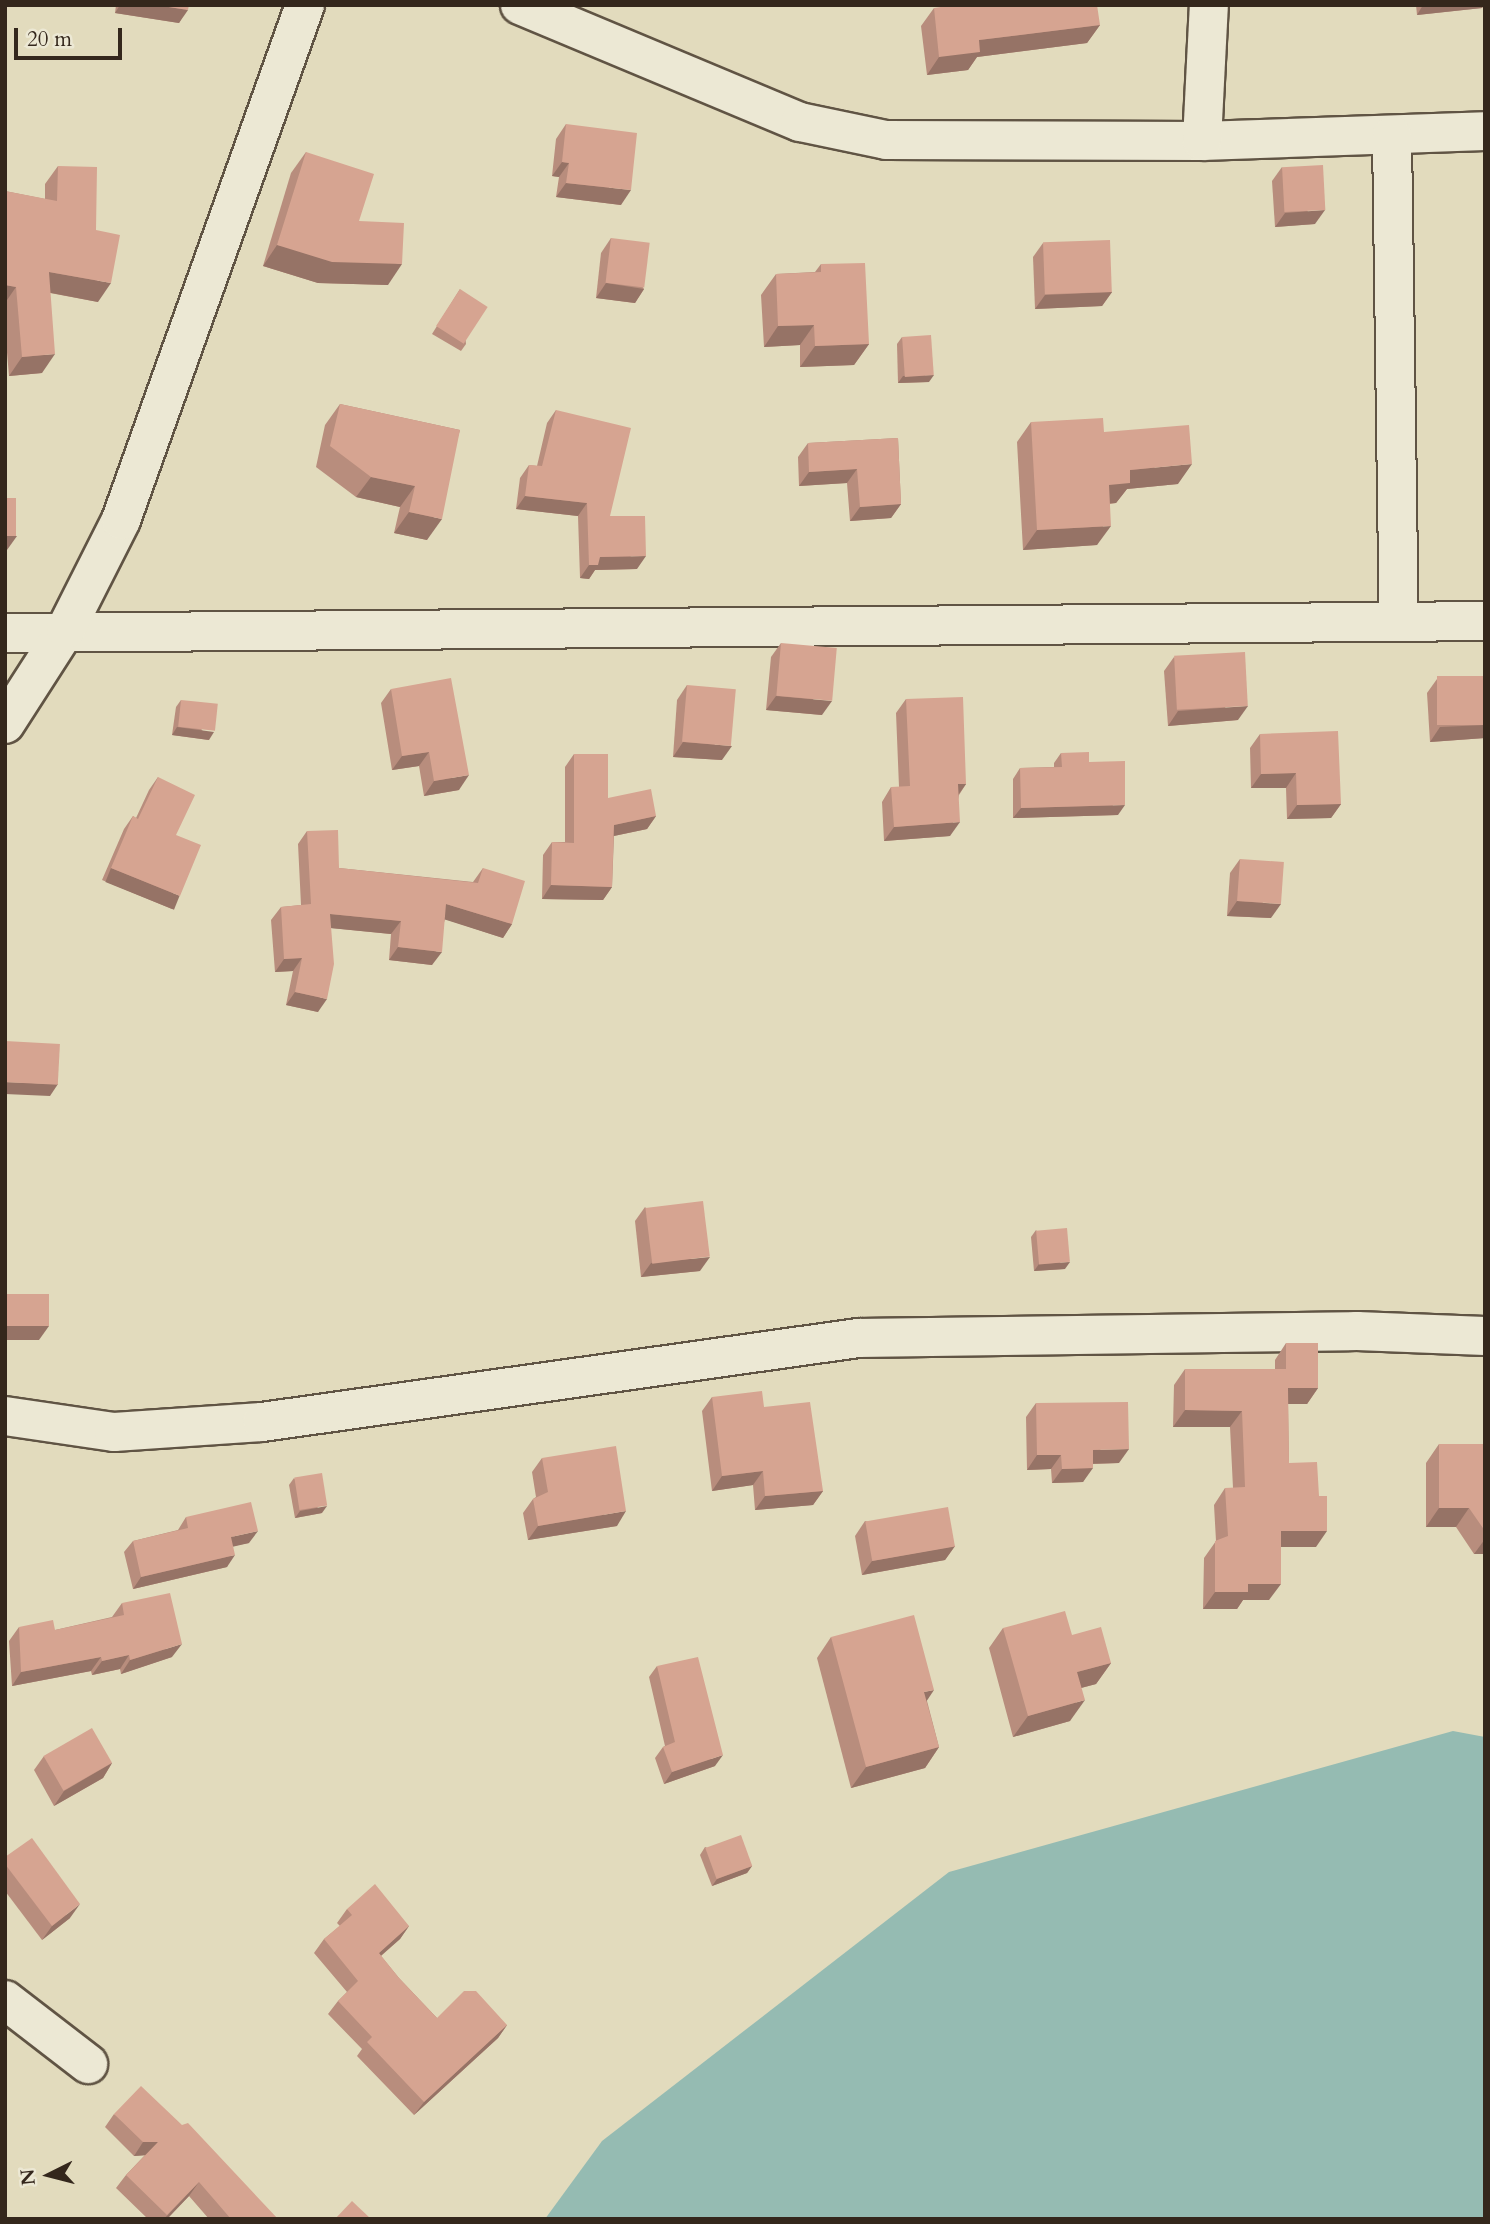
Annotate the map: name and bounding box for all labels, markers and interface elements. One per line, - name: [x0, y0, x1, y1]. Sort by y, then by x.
- scale bar: [18, 14, 126, 58]
- text: 20 m: [27, 25, 72, 54]
- north arrow: [14, 2140, 84, 2210]
- text: N: [14, 2168, 42, 2187]

